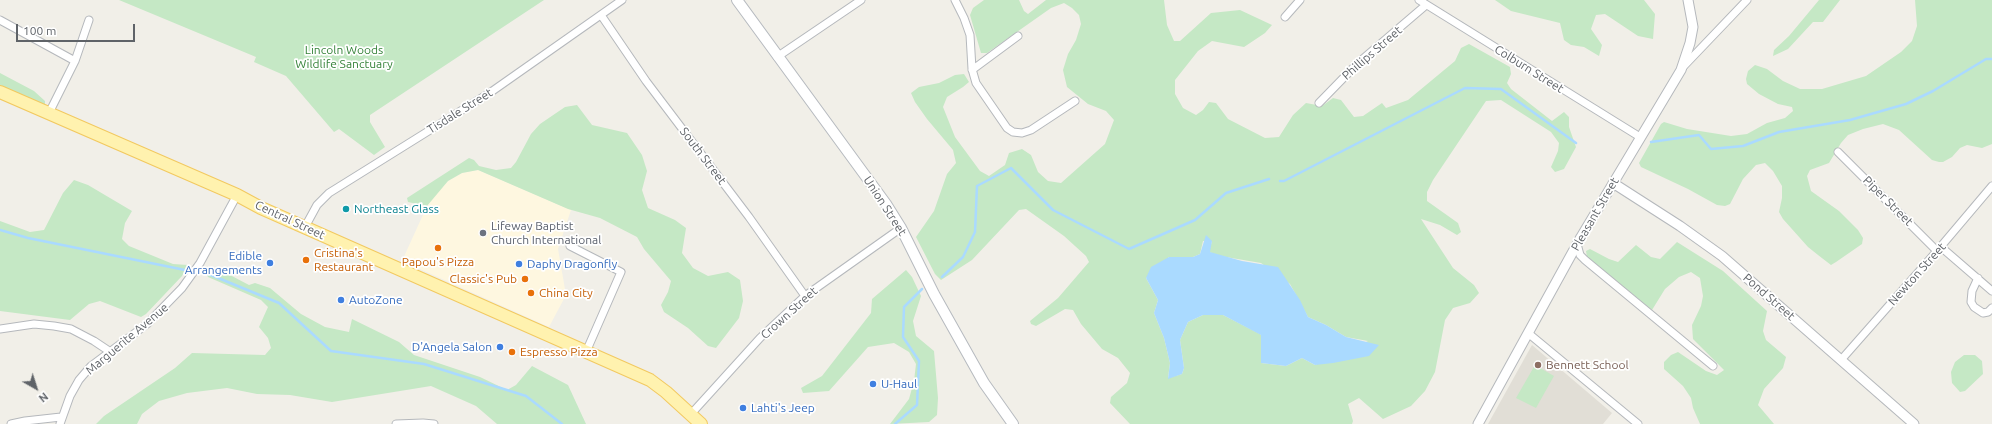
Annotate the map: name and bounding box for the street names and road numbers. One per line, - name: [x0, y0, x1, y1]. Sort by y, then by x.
- street label: Phillips Street: [1339, 23, 1405, 83]
- street label: Colburn Street: [1492, 42, 1566, 96]
- street label: Tisdale Street: [425, 85, 495, 137]
- street label: South Street: [677, 125, 729, 187]
- street label: Piper Street: [1860, 173, 1916, 229]
- street label: Union Street: [860, 174, 910, 238]
- street label: Pleasant Street: [1568, 175, 1622, 253]
- street label: Central Street: [253, 197, 327, 243]
- street label: Newton Street: [1885, 240, 1949, 308]
- street label: Pond Street: [1740, 271, 1798, 323]
- street label: Crown Street: [758, 284, 820, 342]
- street label: Marguerite Avenue: [83, 300, 171, 378]

